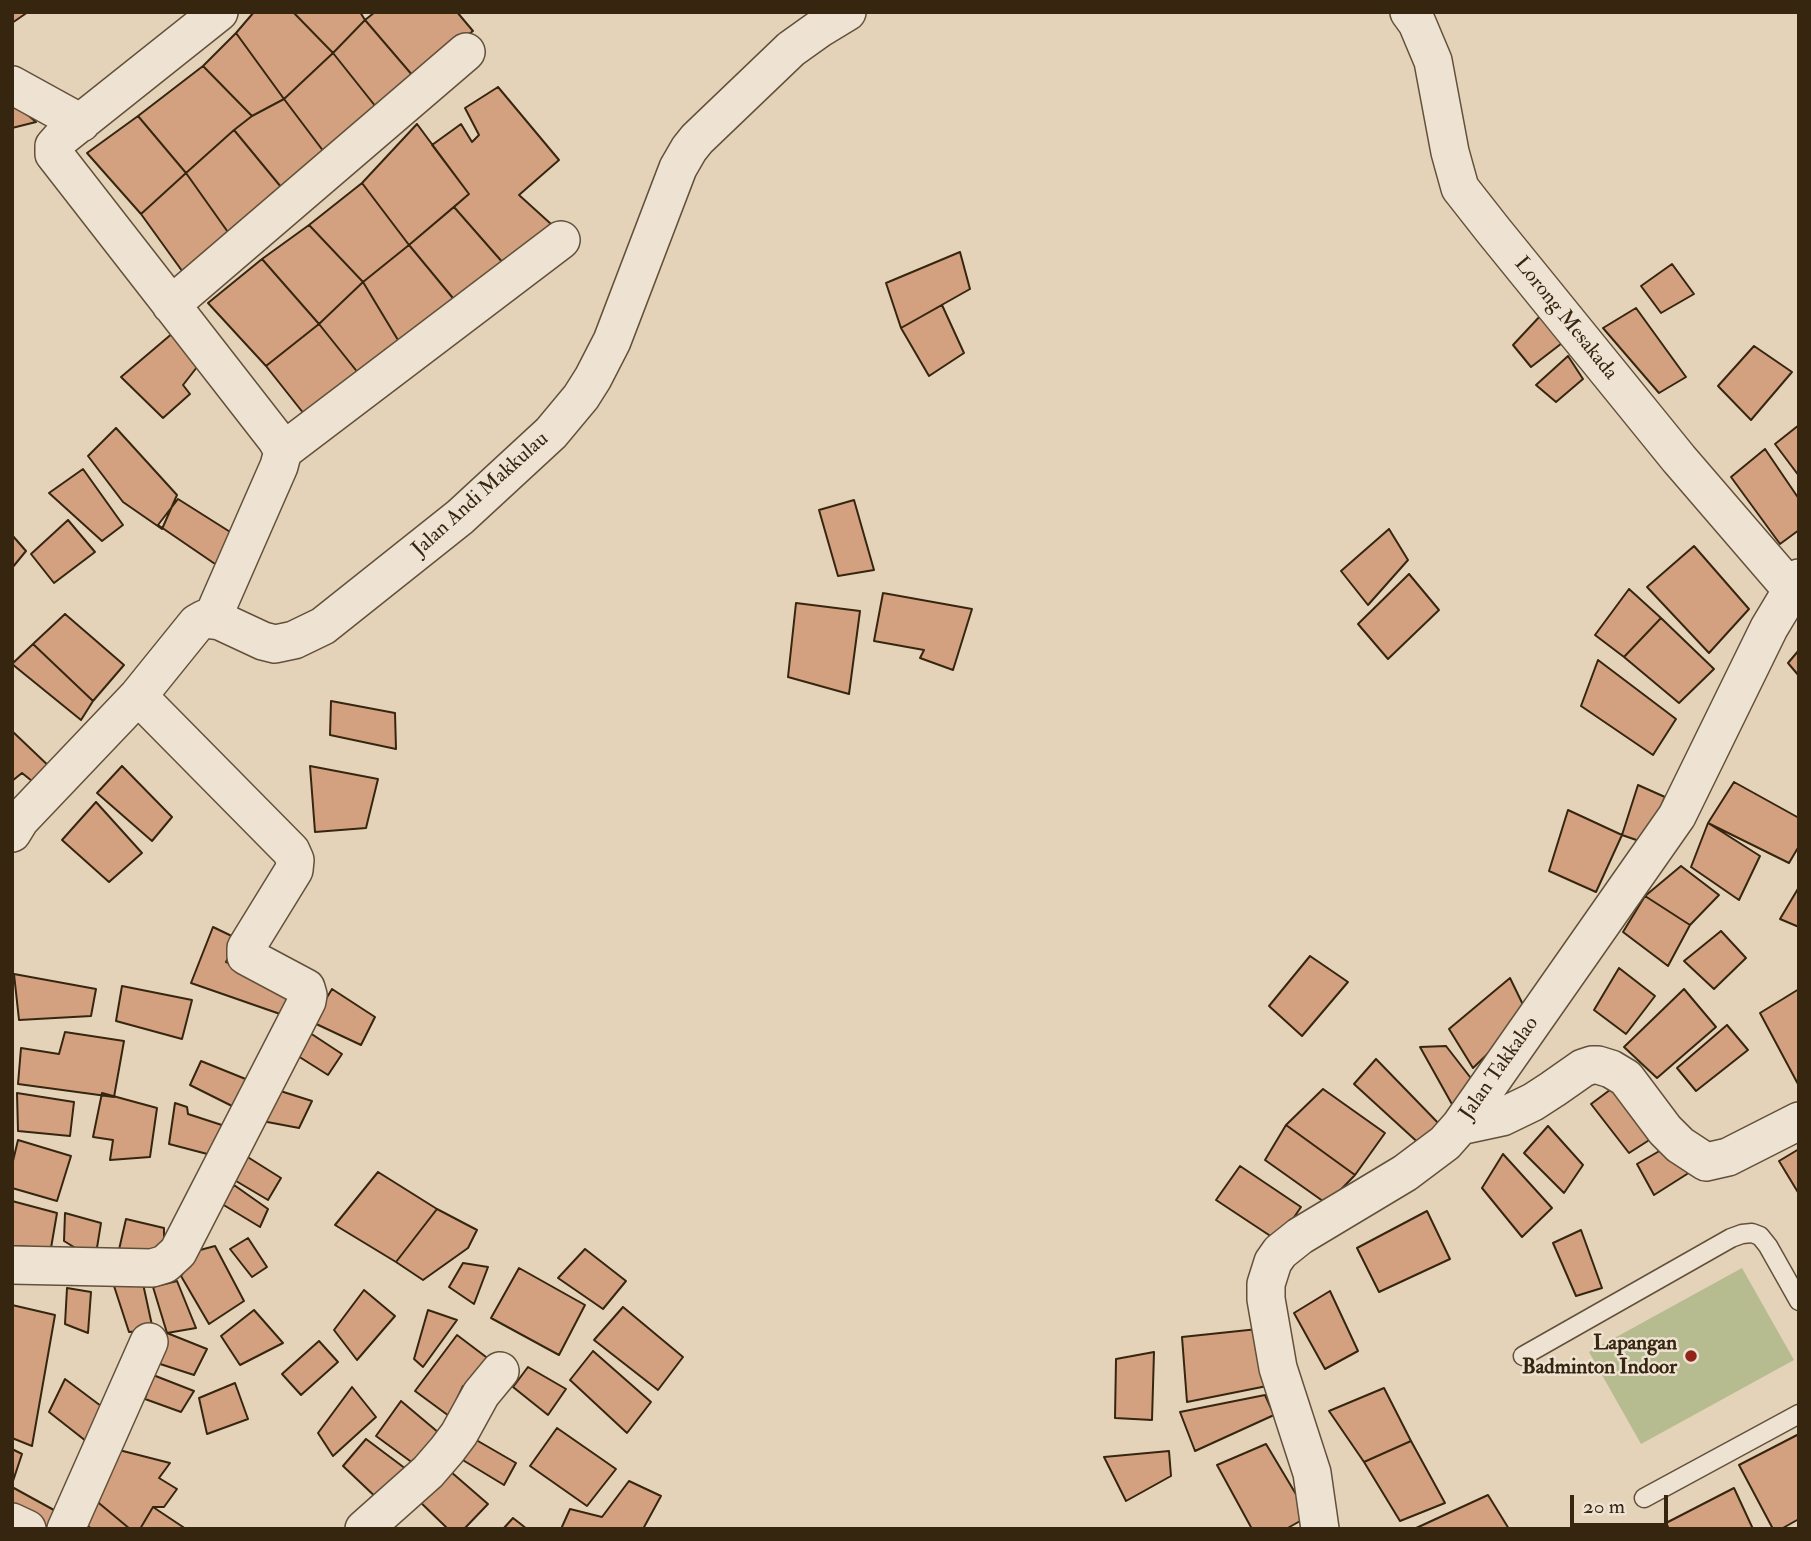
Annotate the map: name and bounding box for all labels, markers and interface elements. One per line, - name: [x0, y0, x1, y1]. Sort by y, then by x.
- street label: Lorong Mesakada: [1508, 252, 1622, 386]
- street label: Jalan Andi Makkulau: [408, 427, 554, 563]
- street label: Jalan Takkalao: [1455, 1012, 1545, 1126]
- place label: Lapangan Badminton Indoor: [1522, 1331, 1677, 1381]
- marker: Lapangan Badminton Indoor: [1683, 1348, 1699, 1364]
- scale bar: [1573, 1482, 1671, 1526]
- text: 20 m: [1583, 1493, 1625, 1520]

